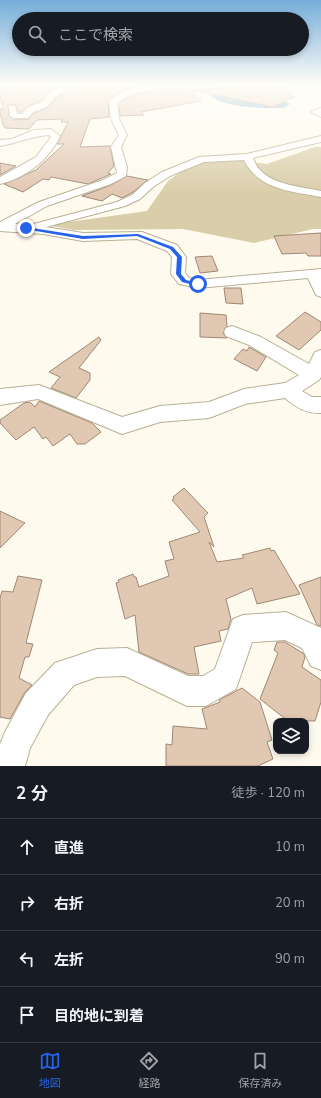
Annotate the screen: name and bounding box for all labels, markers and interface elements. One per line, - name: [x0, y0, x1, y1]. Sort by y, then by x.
- search box: [12, 12, 309, 56]
- icon: search: [26, 23, 48, 45]
- text: ここで検索: [58, 25, 133, 45]
- route end: [17, 219, 35, 237]
- route start: [189, 275, 207, 293]
- map controls: [273, 718, 309, 754]
- button: layers: [273, 718, 309, 754]
- text: 2 分: [16, 782, 48, 805]
- text: 徒歩 · 120 m: [231, 784, 305, 802]
- icon: ahead: [16, 836, 38, 858]
- text: 直進: [54, 838, 84, 858]
- text: 10 m: [275, 838, 305, 856]
- icon: right: [16, 892, 38, 914]
- text: 右折: [54, 894, 84, 914]
- text: 20 m: [275, 894, 305, 912]
- icon: left: [16, 948, 38, 970]
- text: 左折: [54, 950, 84, 970]
- text: 90 m: [275, 950, 305, 968]
- icon: arrive: [16, 1004, 38, 1026]
- text: 目的地に到着: [54, 1006, 144, 1026]
- tab: 地図: [39, 1050, 61, 1091]
- tab: 経路: [138, 1050, 160, 1091]
- tab: 保存済み: [238, 1050, 282, 1091]

